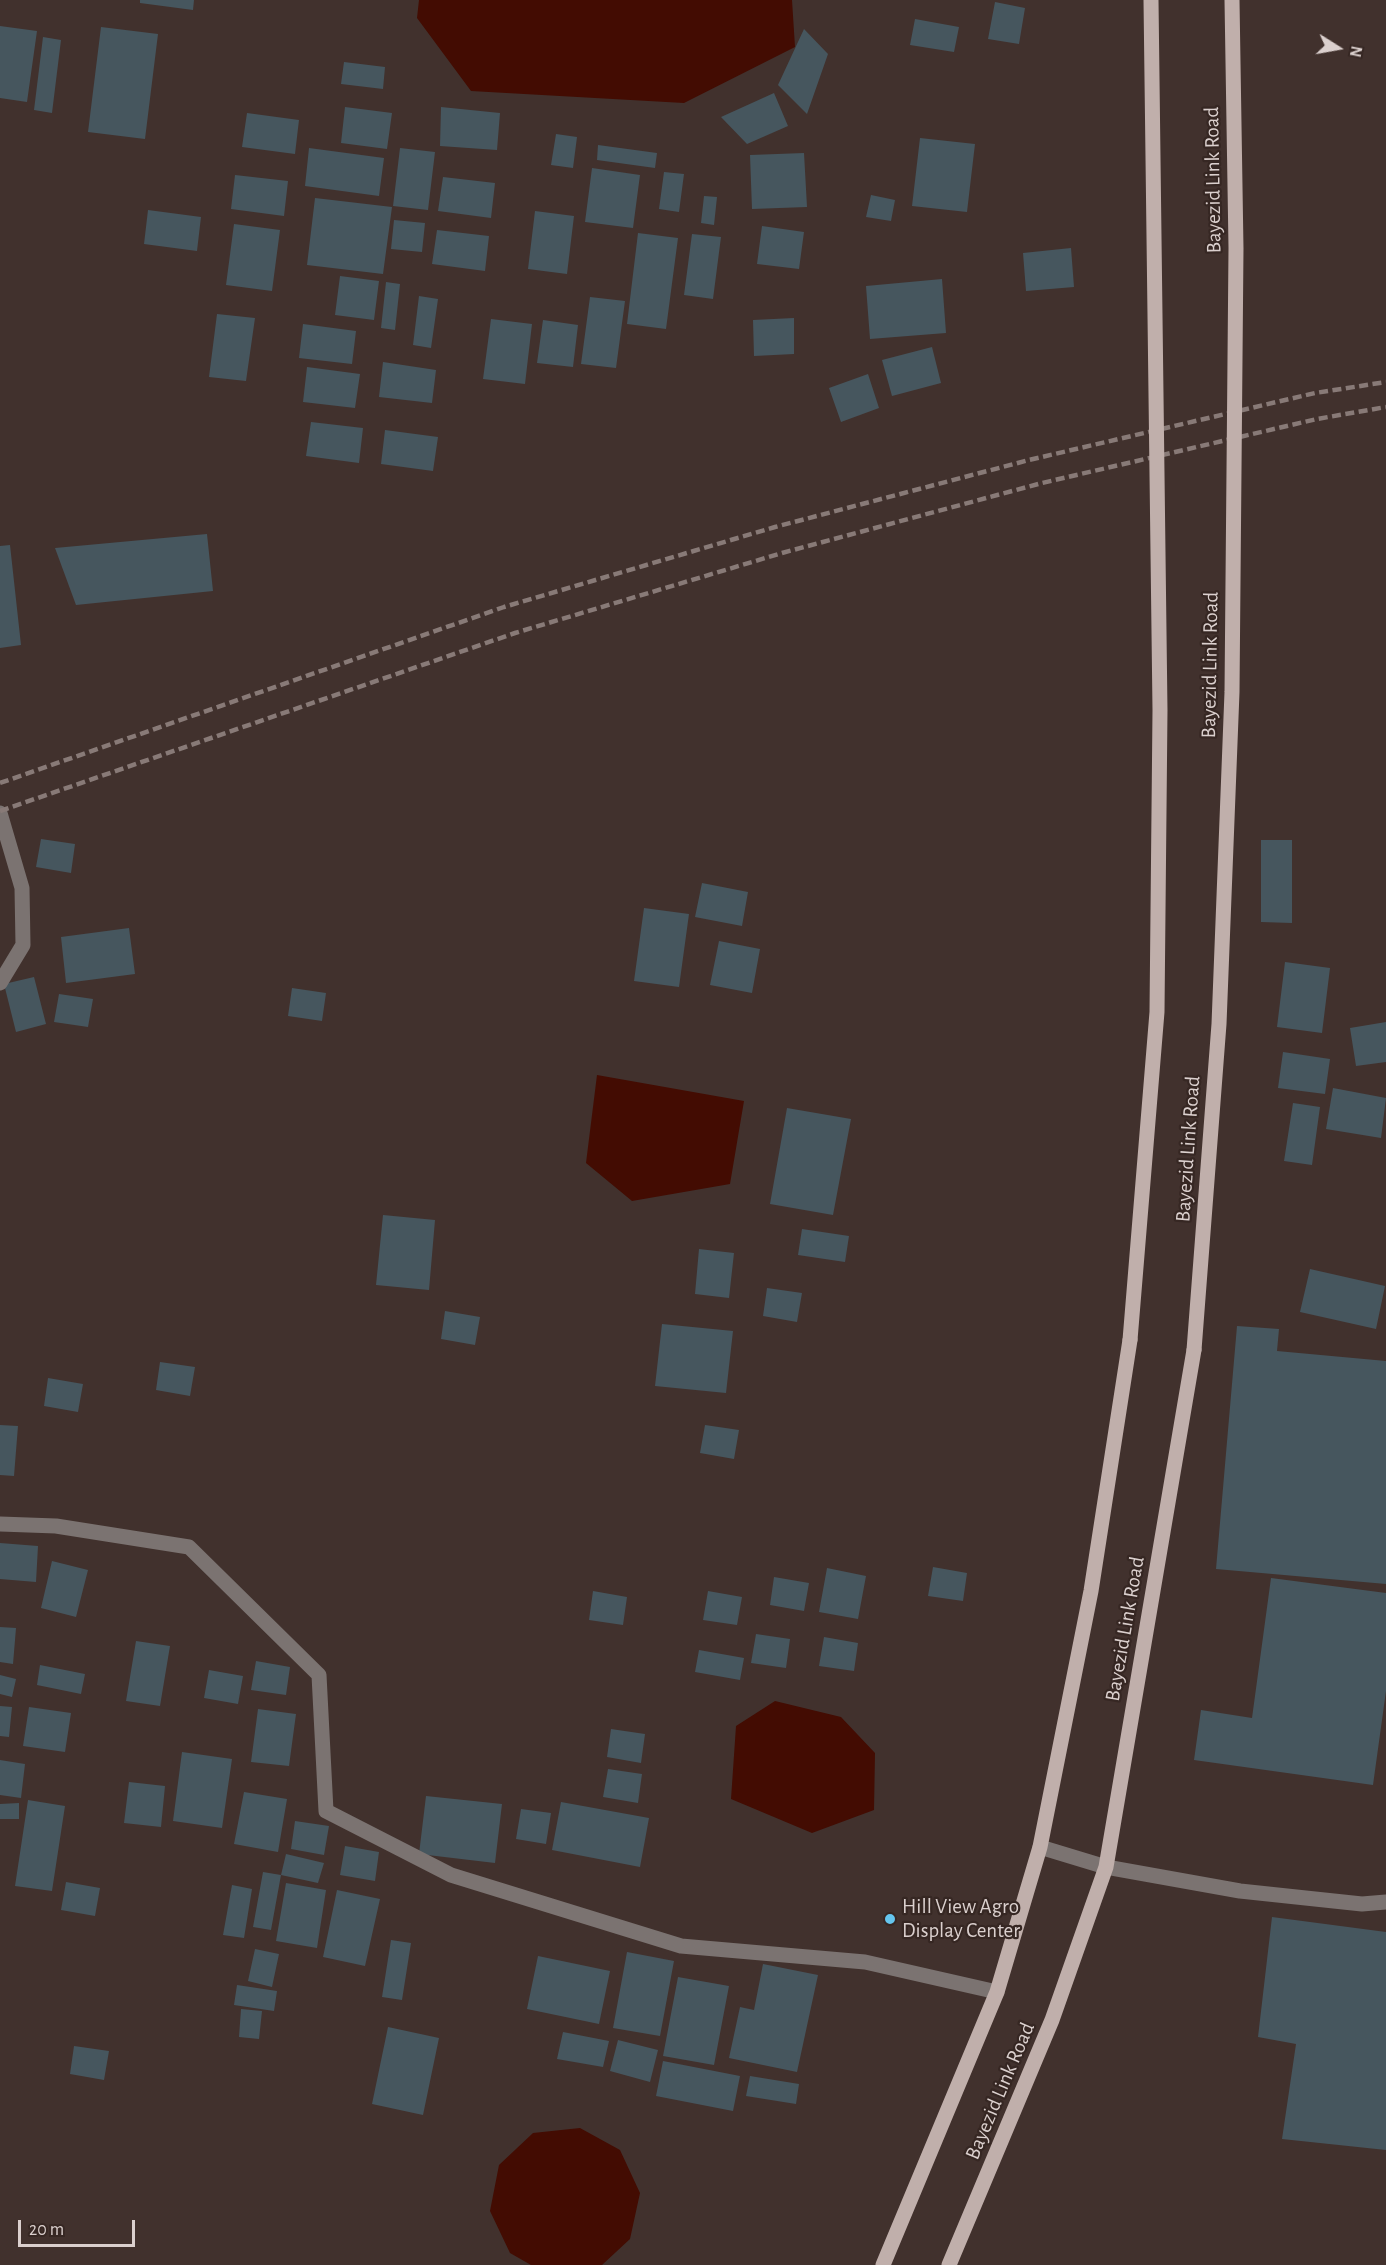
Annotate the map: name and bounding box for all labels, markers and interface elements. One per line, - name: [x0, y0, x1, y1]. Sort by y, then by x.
- north arrow: [1308, 18, 1368, 78]
- text: N: [1347, 44, 1365, 58]
- street label: Bayezid Link Road: [1199, 106, 1227, 254]
- street label: Bayezid Link Road: [1196, 591, 1224, 739]
- street label: Bayezid Link Road: [1170, 1075, 1206, 1223]
- street label: Bayezid Link Road: [1100, 1555, 1150, 1703]
- place label: Hill View Agro Display Center: [902, 1894, 1020, 1944]
- marker: Hill View Agro Display Center: [883, 1912, 897, 1926]
- street label: Bayezid Link Road: [960, 2019, 1040, 2163]
- scale bar: [21, 2208, 138, 2246]
- text: 20 m: [29, 2221, 64, 2239]

